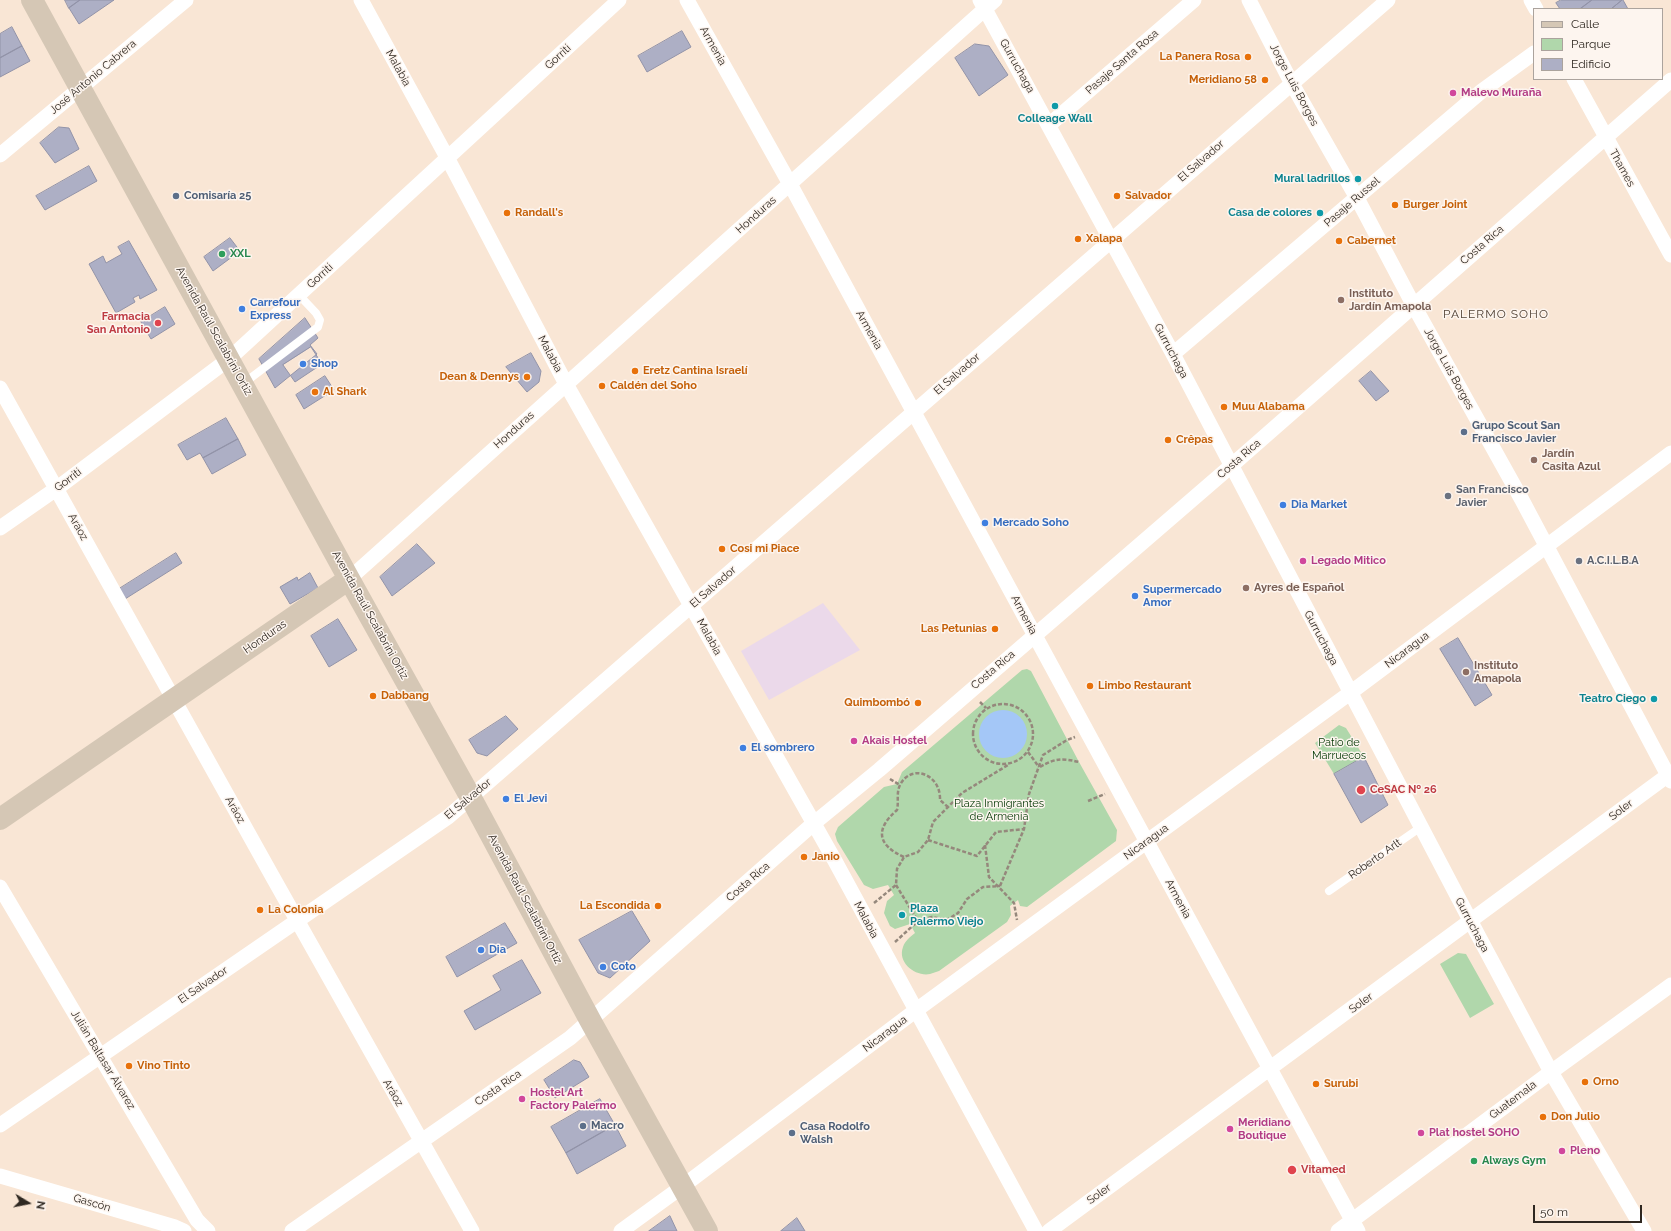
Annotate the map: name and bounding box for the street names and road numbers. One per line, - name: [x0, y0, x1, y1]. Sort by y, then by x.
- street label: Armenia: [697, 24, 729, 68]
- street label: Pasaje Santa Rosa: [1083, 27, 1161, 97]
- street label: José Antonio Cabrera: [47, 37, 139, 117]
- street label: Gurruchaga: [997, 37, 1037, 95]
- street label: Gorriti: [542, 42, 574, 72]
- street label: Jorge Luis Borges: [1267, 42, 1321, 128]
- street label: Malabia: [383, 47, 413, 89]
- street label: El Salvador: [1175, 137, 1227, 185]
- street label: Thames: [1606, 147, 1638, 189]
- street label: Pasaje Russel: [1321, 174, 1383, 230]
- street label: Honduras: [733, 194, 779, 236]
- street label: Costa Rica: [1458, 222, 1506, 268]
- street label: Gorriti: [304, 261, 336, 291]
- street label: Avenida Raúl Scalabrini Ortiz: [173, 264, 255, 398]
- street label: Armenia: [853, 308, 885, 352]
- street label: Gurruchaga: [1151, 321, 1191, 381]
- street label: Jorge Luis Borges: [1421, 326, 1477, 412]
- street label: Malabia: [535, 333, 565, 375]
- street label: El Salvador: [931, 350, 983, 398]
- street label: Honduras: [491, 409, 537, 451]
- street label: Costa Rica: [1215, 436, 1263, 482]
- street label: Gorriti: [52, 466, 84, 494]
- street label: Aráoz: [65, 511, 91, 543]
- street label: Avenida Raúl Scalabrini Ortiz: [329, 548, 411, 682]
- street label: El Salvador: [687, 563, 739, 611]
- street label: Armenia: [1008, 593, 1040, 637]
- street label: Gurruchaga: [1301, 608, 1341, 668]
- street label: Malabia: [694, 616, 724, 658]
- street label: Honduras: [241, 617, 289, 657]
- street label: Nicaragua: [1382, 629, 1432, 671]
- street label: Costa Rica: [968, 648, 1018, 692]
- street label: El Salvador: [442, 776, 494, 822]
- street label: Aráoz: [222, 794, 248, 826]
- street label: Soler: [1606, 797, 1636, 823]
- street label: Nicaragua: [1121, 821, 1171, 863]
- street label: Avenida Raúl Scalabrini Ortiz: [485, 832, 565, 966]
- street label: Roberto Arlt: [1346, 836, 1404, 882]
- street label: Costa Rica: [724, 859, 772, 905]
- street label: Armenia: [1162, 877, 1194, 921]
- street label: Gurruchaga: [1452, 895, 1492, 955]
- street label: Malabia: [851, 899, 881, 941]
- street label: El Salvador: [176, 964, 230, 1006]
- street label: Soler: [1346, 990, 1376, 1016]
- street label: Julián Baltasar Álvarez: [68, 1008, 138, 1112]
- street label: Nicaragua: [860, 1013, 910, 1055]
- street label: Costa Rica: [472, 1067, 524, 1109]
- street label: Aráoz: [380, 1077, 406, 1109]
- street label: Guatemala: [1487, 1078, 1539, 1122]
- street label: Soler: [1084, 1181, 1114, 1207]
- street label: Gascón: [72, 1191, 112, 1215]

